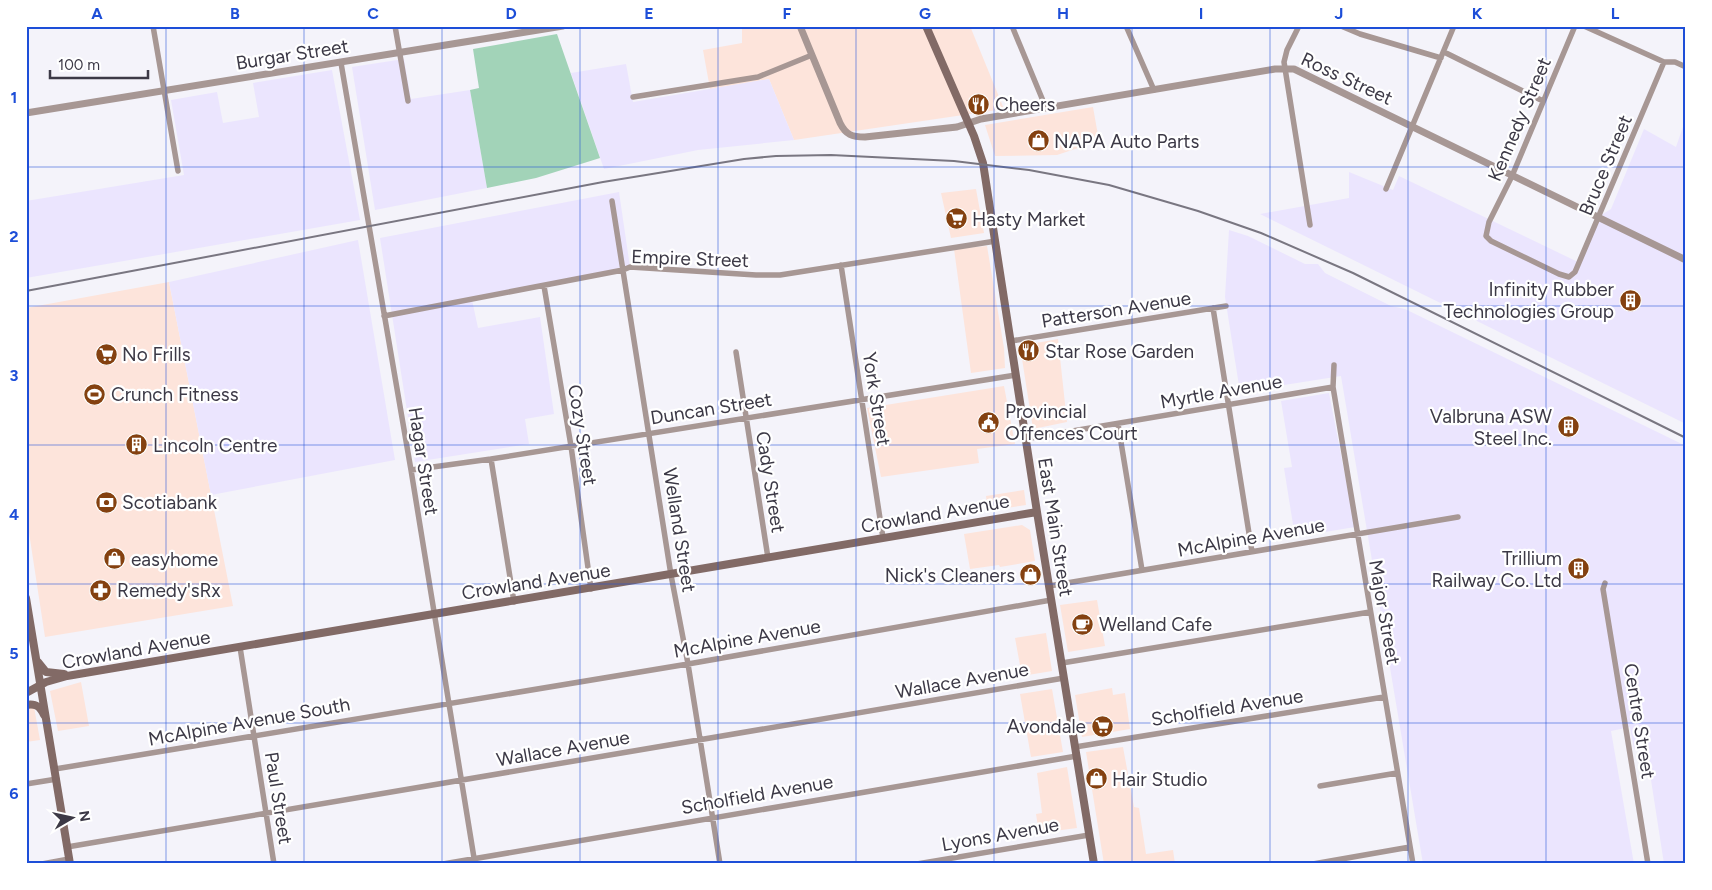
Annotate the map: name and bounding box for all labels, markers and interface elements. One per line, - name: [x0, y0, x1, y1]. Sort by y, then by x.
- text: A: [91, 4, 103, 23]
- text: B: [230, 4, 240, 23]
- text: C: [367, 4, 379, 23]
- text: D: [505, 4, 517, 23]
- text: E: [644, 4, 654, 23]
- text: F: [783, 4, 792, 23]
- text: G: [919, 4, 931, 23]
- text: H: [1057, 4, 1069, 23]
- text: I: [1199, 4, 1203, 23]
- text: J: [1335, 4, 1343, 23]
- text: K: [1472, 4, 1483, 23]
- text: L: [1611, 4, 1620, 23]
- street label: Burgar Street: [234, 34, 350, 75]
- street label: Ross Street: [1297, 47, 1396, 110]
- scale bar: [50, 48, 148, 80]
- street label: Kennedy Street: [1483, 54, 1556, 185]
- text: 100 m: [58, 56, 100, 74]
- text: 1: [11, 88, 17, 107]
- restaurant icon: Cheers: [967, 92, 991, 116]
- place label: Cheers: [995, 93, 1055, 116]
- street label: Bruce Street: [1574, 111, 1637, 219]
- shop icon: NAPA Auto Parts: [1026, 129, 1050, 153]
- place label: NAPA Auto Parts: [1054, 130, 1200, 153]
- supermarket icon: Hasty Market: [944, 207, 968, 231]
- place label: Hasty Market: [972, 208, 1085, 231]
- text: 2: [9, 227, 19, 246]
- street label: Empire Street: [631, 245, 749, 272]
- place label: Infinity Rubber Technologies Group: [1443, 278, 1615, 323]
- street label: Patterson Avenue: [1040, 286, 1192, 333]
- building icon: Infinity Rubber Technologies Group: [1618, 288, 1642, 312]
- restaurant icon: Star Rose Garden: [1017, 339, 1041, 363]
- place label: Star Rose Garden: [1045, 340, 1194, 363]
- supermarket icon: No Frills: [94, 342, 118, 366]
- place label: No Frills: [122, 343, 191, 366]
- street label: York Street: [858, 350, 895, 448]
- text: 3: [10, 366, 19, 385]
- street label: Myrtle Avenue: [1158, 369, 1284, 414]
- sports icon: Crunch Fitness: [83, 382, 107, 406]
- place label: Crunch Fitness: [111, 383, 239, 406]
- street label: Cozy Street: [563, 383, 602, 487]
- street label: Duncan Street: [649, 388, 773, 429]
- place label: Provincial Offences Court: [1005, 400, 1138, 445]
- street label: Hagar Street: [404, 405, 443, 517]
- place label: Valbruna ASW Steel Inc.: [1430, 405, 1553, 450]
- public building icon: Provincial Offences Court: [977, 410, 1001, 434]
- building icon: Valbruna ASW Steel Inc.: [1556, 415, 1580, 439]
- street label: Cady Street: [751, 430, 790, 534]
- building icon: Lincoln Centre: [125, 433, 149, 457]
- place label: Lincoln Centre: [153, 434, 277, 457]
- street label: East Main Street: [1033, 456, 1078, 598]
- street label: Welland Street: [658, 466, 701, 594]
- street label: Crowland Avenue: [859, 489, 1011, 538]
- bank icon: Scotiabank: [94, 490, 118, 514]
- place label: Scotiabank: [122, 491, 218, 514]
- text: 4: [9, 505, 19, 524]
- street label: McAlpine Avenue: [1176, 513, 1326, 562]
- shop icon: easyhome: [103, 547, 127, 571]
- place label: Trillium Railway Co. Ltd: [1431, 547, 1562, 592]
- place label: easyhome: [131, 548, 218, 571]
- building icon: Trillium Railway Co. Ltd: [1566, 557, 1590, 581]
- street label: Crowland Avenue: [460, 558, 612, 605]
- street label: Major Street: [1364, 558, 1405, 666]
- shop icon: Nick's Cleaners: [1019, 563, 1043, 587]
- place label: Nick's Cleaners: [885, 564, 1015, 587]
- pharmacy icon: Remedy'sRx: [89, 578, 113, 602]
- place label: Remedy'sRx: [117, 579, 221, 602]
- cafe icon: Welland Cafe: [1071, 612, 1095, 636]
- place label: Welland Cafe: [1099, 613, 1212, 636]
- street label: McAlpine Avenue: [672, 614, 822, 663]
- street label: Crowland Avenue: [60, 625, 212, 674]
- text: 5: [9, 644, 19, 663]
- street label: Wallace Avenue: [894, 657, 1030, 704]
- street label: Centre Street: [1619, 662, 1660, 780]
- street label: Scholfield Avenue: [1149, 684, 1305, 731]
- street label: McAlpine Avenue South: [146, 692, 352, 751]
- supermarket icon: Avondale: [1090, 714, 1114, 738]
- place label: Avondale: [1007, 715, 1086, 738]
- street label: Wallace Avenue: [495, 725, 631, 772]
- street label: Paul Street: [260, 750, 297, 846]
- shop icon: Hair Studio: [1084, 767, 1108, 791]
- place label: Hair Studio: [1112, 768, 1208, 791]
- street label: Scholfield Avenue: [679, 770, 835, 819]
- text: 6: [9, 784, 19, 803]
- north arrow: [48, 792, 98, 842]
- text: N: [75, 809, 94, 823]
- street label: Lyons Avenue: [940, 813, 1061, 856]

